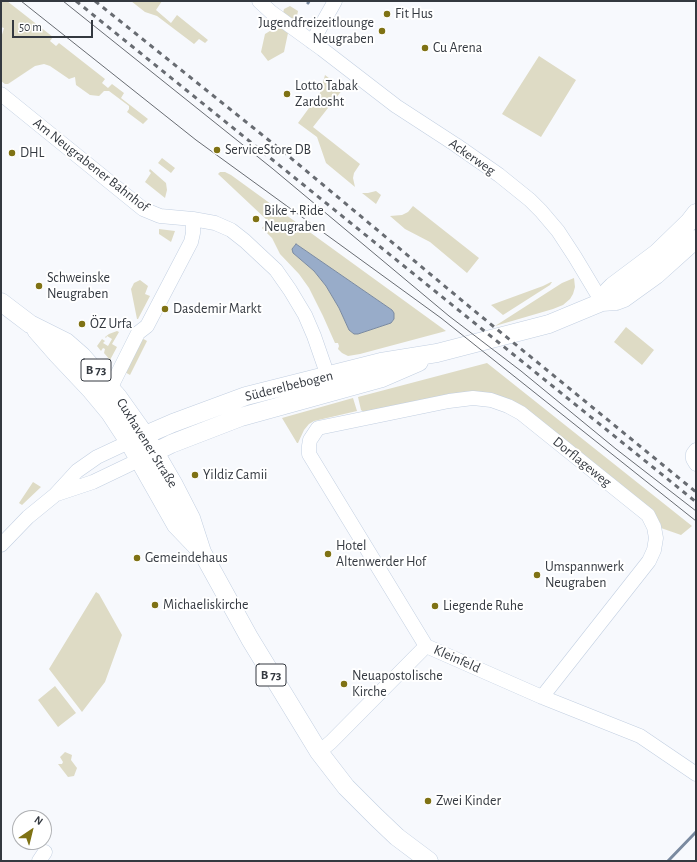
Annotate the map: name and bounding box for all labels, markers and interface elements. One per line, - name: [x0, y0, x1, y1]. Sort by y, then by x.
- place label: Fit Hus: [395, 6, 433, 22]
- marker: Fit Hus: [382, 9, 392, 19]
- scale bar: [14, 12, 95, 38]
- place label: Jugendfreizeitlounge Neugraben: [259, 15, 374, 48]
- text: 50 m: [19, 21, 42, 33]
- marker: Jugendfreizeitlounge Neugraben: [377, 26, 387, 36]
- place label: Cu Arena: [433, 40, 482, 56]
- marker: Cu Arena: [420, 43, 430, 53]
- place label: Lotto Tabak Zardosht: [295, 78, 358, 110]
- marker: Lotto Tabak Zardosht: [282, 89, 292, 99]
- street label: Am Neugrabener Bahnhof: [30, 114, 152, 216]
- street label: Ackerweg: [446, 135, 498, 179]
- place label: ServiceStore DB: [225, 142, 311, 158]
- place label: DHL: [20, 145, 44, 161]
- marker: ServiceStore DB: [212, 145, 222, 155]
- marker: DHL: [7, 148, 17, 158]
- place label: Bike + Ride Neugraben: [264, 203, 325, 236]
- marker: Bike + Ride Neugraben: [251, 214, 261, 224]
- place label: Schweinske Neugraben: [47, 270, 110, 302]
- marker: Schweinske Neugraben: [34, 281, 44, 291]
- place label: Dasdemir Markt: [173, 301, 261, 317]
- marker: Dasdemir Markt: [160, 304, 170, 314]
- place label: ÖZ Urfa: [90, 316, 132, 332]
- marker: ÖZ Urfa: [77, 319, 87, 329]
- road number: B 73: [81, 359, 111, 381]
- street label: Süderelbebogen: [243, 367, 335, 405]
- street label: Cuxhavener Straße: [113, 395, 181, 491]
- street label: Dorflageweg: [549, 433, 615, 491]
- place label: Yildiz Camii: [203, 467, 267, 483]
- marker: Yildiz Camii: [190, 470, 200, 480]
- place label: Hotel Altenwerder Hof: [336, 538, 426, 570]
- marker: Hotel Altenwerder Hof: [323, 549, 333, 559]
- place label: Gemeindehaus: [145, 550, 228, 566]
- marker: Gemeindehaus: [132, 553, 142, 563]
- place label: Umspannwerk Neugraben: [545, 559, 624, 592]
- marker: Umspannwerk Neugraben: [532, 570, 542, 580]
- place label: Michaeliskirche: [163, 597, 248, 613]
- place label: Liegende Ruhe: [443, 598, 523, 614]
- marker: Michaeliskirche: [150, 600, 160, 610]
- marker: Liegende Ruhe: [430, 601, 440, 611]
- street label: Kleinfeld: [431, 641, 483, 677]
- road number: B 73: [256, 664, 286, 686]
- place label: Neuapostolische Kirche: [352, 668, 443, 700]
- marker: Neuapostolische Kirche: [339, 679, 349, 689]
- place label: Zwei Kinder: [436, 793, 501, 809]
- marker: Zwei Kinder: [423, 796, 433, 806]
- north arrow: [12, 810, 52, 850]
- text: N: [32, 814, 45, 827]

